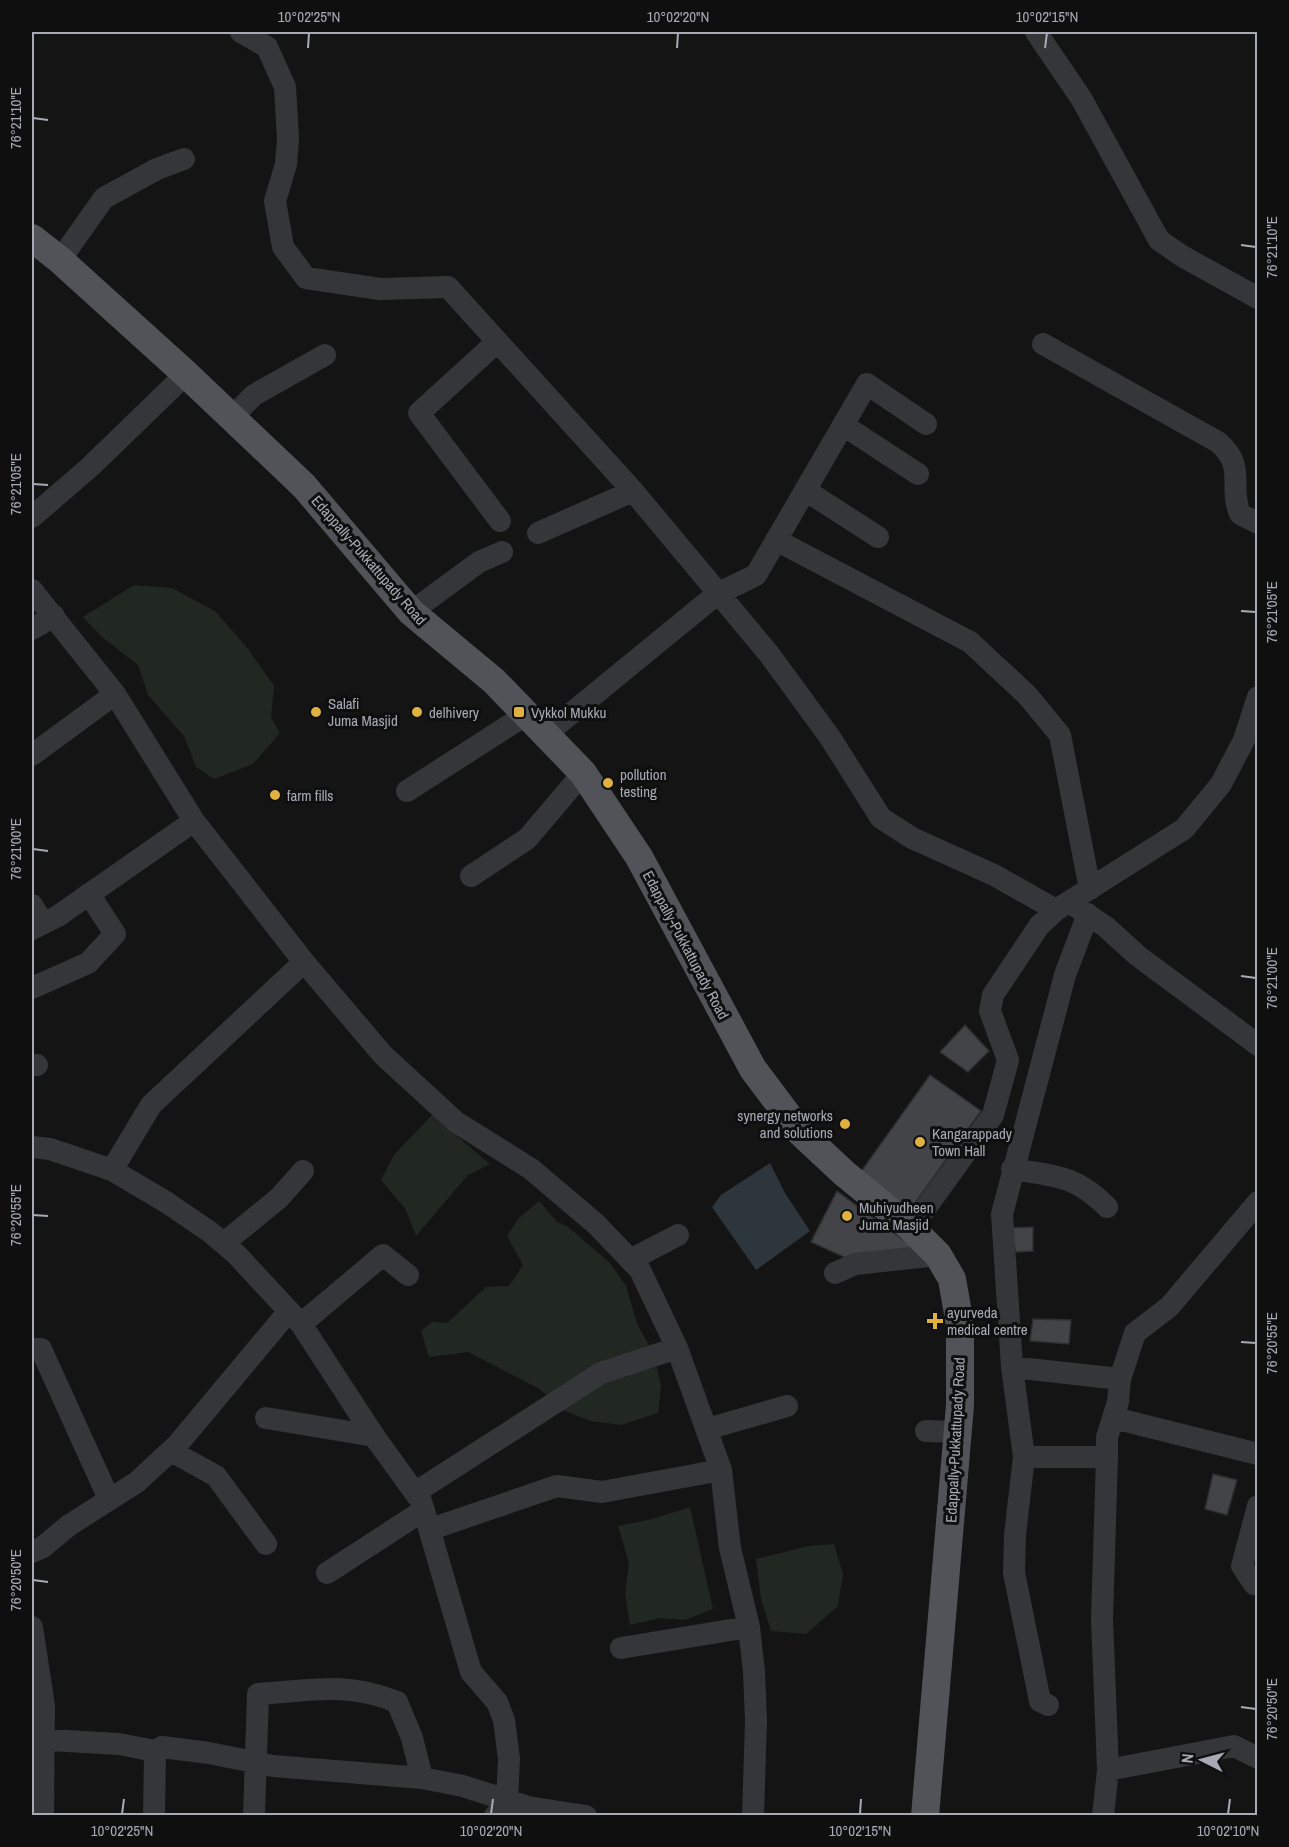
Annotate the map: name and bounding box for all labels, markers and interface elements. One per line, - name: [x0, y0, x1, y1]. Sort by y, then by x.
- text: 10°02'25"N: [278, 6, 340, 27]
- text: 10°02'20"N: [647, 6, 709, 27]
- text: 10°02'15"N: [1016, 6, 1078, 27]
- text: 76°21'10"E: [5, 87, 26, 149]
- text: 76°21'10"E: [1261, 216, 1282, 278]
- text: 76°21'05"E: [5, 453, 26, 515]
- street label: Edappally-Pukkattupady Road: [307, 491, 431, 629]
- text: 76°21'05"E: [1261, 581, 1282, 643]
- place label: Salafi Juma Masjid: [328, 693, 398, 731]
- place label: delhivery: [429, 702, 480, 723]
- place label: Vykkol Mukku: [531, 702, 606, 723]
- marker: Salafi Juma Masjid: [309, 705, 323, 719]
- marker: delhivery: [410, 705, 424, 719]
- marker: Vykkol Mukku: [512, 705, 526, 719]
- place label: pollution testing: [620, 764, 667, 802]
- marker: pollution testing: [601, 776, 615, 790]
- place label: farm fills: [287, 785, 333, 806]
- marker: farm fills: [268, 788, 282, 802]
- text: 76°21'00"E: [5, 818, 26, 880]
- street label: Edappally-Pukkattupady Road: [638, 867, 734, 1023]
- text: 76°21'00"E: [1261, 947, 1282, 1009]
- place label: synergy networks and solutions: [737, 1105, 833, 1143]
- marker: synergy networks and solutions: [838, 1117, 852, 1131]
- place label: Kangarappady Town Hall: [932, 1123, 1013, 1161]
- marker: Kangarappady Town Hall: [913, 1135, 927, 1149]
- text: 76°20'55"E: [5, 1184, 26, 1246]
- place label: Muhiyudheen Juma Masjid: [859, 1197, 934, 1235]
- marker: Muhiyudheen Juma Masjid: [840, 1209, 854, 1223]
- place label: ayurveda medical centre: [947, 1302, 1028, 1340]
- text: 76°20'55"E: [1261, 1312, 1282, 1374]
- marker: ayurveda medical centre: [928, 1314, 942, 1328]
- street label: Edappally-Pukkattupady Road: [940, 1357, 970, 1523]
- text: 76°20'50"E: [5, 1549, 26, 1611]
- text: 76°20'50"E: [1261, 1678, 1282, 1740]
- north arrow: [1172, 1730, 1232, 1790]
- text: N: [1176, 1753, 1199, 1764]
- text: 10°02'25"N: [91, 1820, 153, 1841]
- text: 10°02'20"N: [460, 1820, 522, 1841]
- text: 10°02'15"N: [829, 1820, 891, 1841]
- text: 10°02'10"N: [1197, 1820, 1259, 1841]

